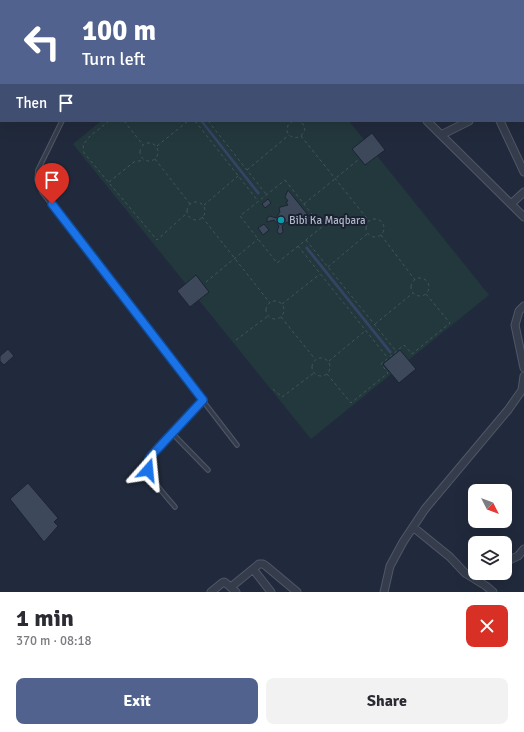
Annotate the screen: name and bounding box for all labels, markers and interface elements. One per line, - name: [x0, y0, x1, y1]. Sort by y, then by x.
- text: 100 m: [82, 14, 156, 48]
- icon: left: [16, 16, 68, 68]
- text: Turn left: [82, 48, 145, 70]
- icon: arrive: [55, 92, 77, 114]
- text: Then: [16, 94, 47, 112]
- pin: [35, 163, 69, 204]
- icon: arrive: [41, 169, 63, 191]
- place label: Bibi Ka Maqbara: [289, 214, 366, 227]
- marker: Bibi Ka Maqbara: [276, 215, 286, 225]
- position arrow: [127, 449, 169, 491]
- north arrow: [468, 484, 512, 528]
- map controls: [468, 484, 512, 580]
- button: layers: [468, 536, 512, 580]
- text: 1 min: [16, 603, 74, 633]
- button: close: [466, 605, 508, 647]
- text: 370 m · 08:18: [16, 633, 92, 649]
- button: Exit: [16, 678, 258, 724]
- button: Share: [266, 678, 508, 724]

